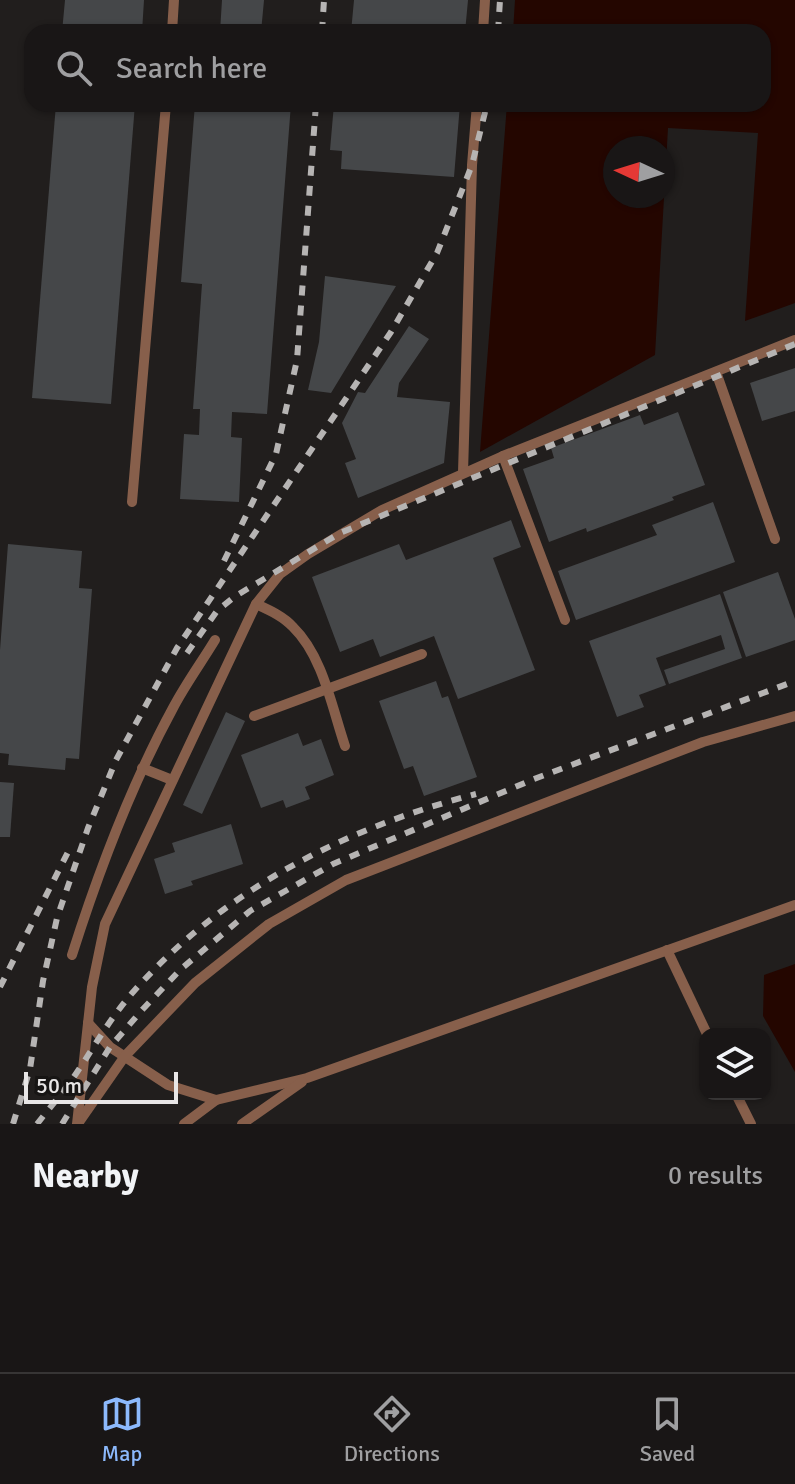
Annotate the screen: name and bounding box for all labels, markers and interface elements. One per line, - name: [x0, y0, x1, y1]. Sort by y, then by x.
- search box: [24, 24, 771, 112]
- icon: search: [52, 46, 96, 90]
- text: Search here: [116, 50, 267, 87]
- north arrow: [603, 136, 675, 208]
- map controls: [699, 1028, 771, 1100]
- button: layers: [699, 1028, 771, 1100]
- scale bar: [24, 1068, 178, 1104]
- text: 50 m: [36, 1072, 82, 1099]
- text: Nearby: [32, 1155, 139, 1197]
- text: 0 results: [668, 1160, 763, 1192]
- tab: Map: [100, 1392, 144, 1467]
- tab: Directions: [344, 1392, 440, 1467]
- tab: Saved: [640, 1392, 695, 1467]

